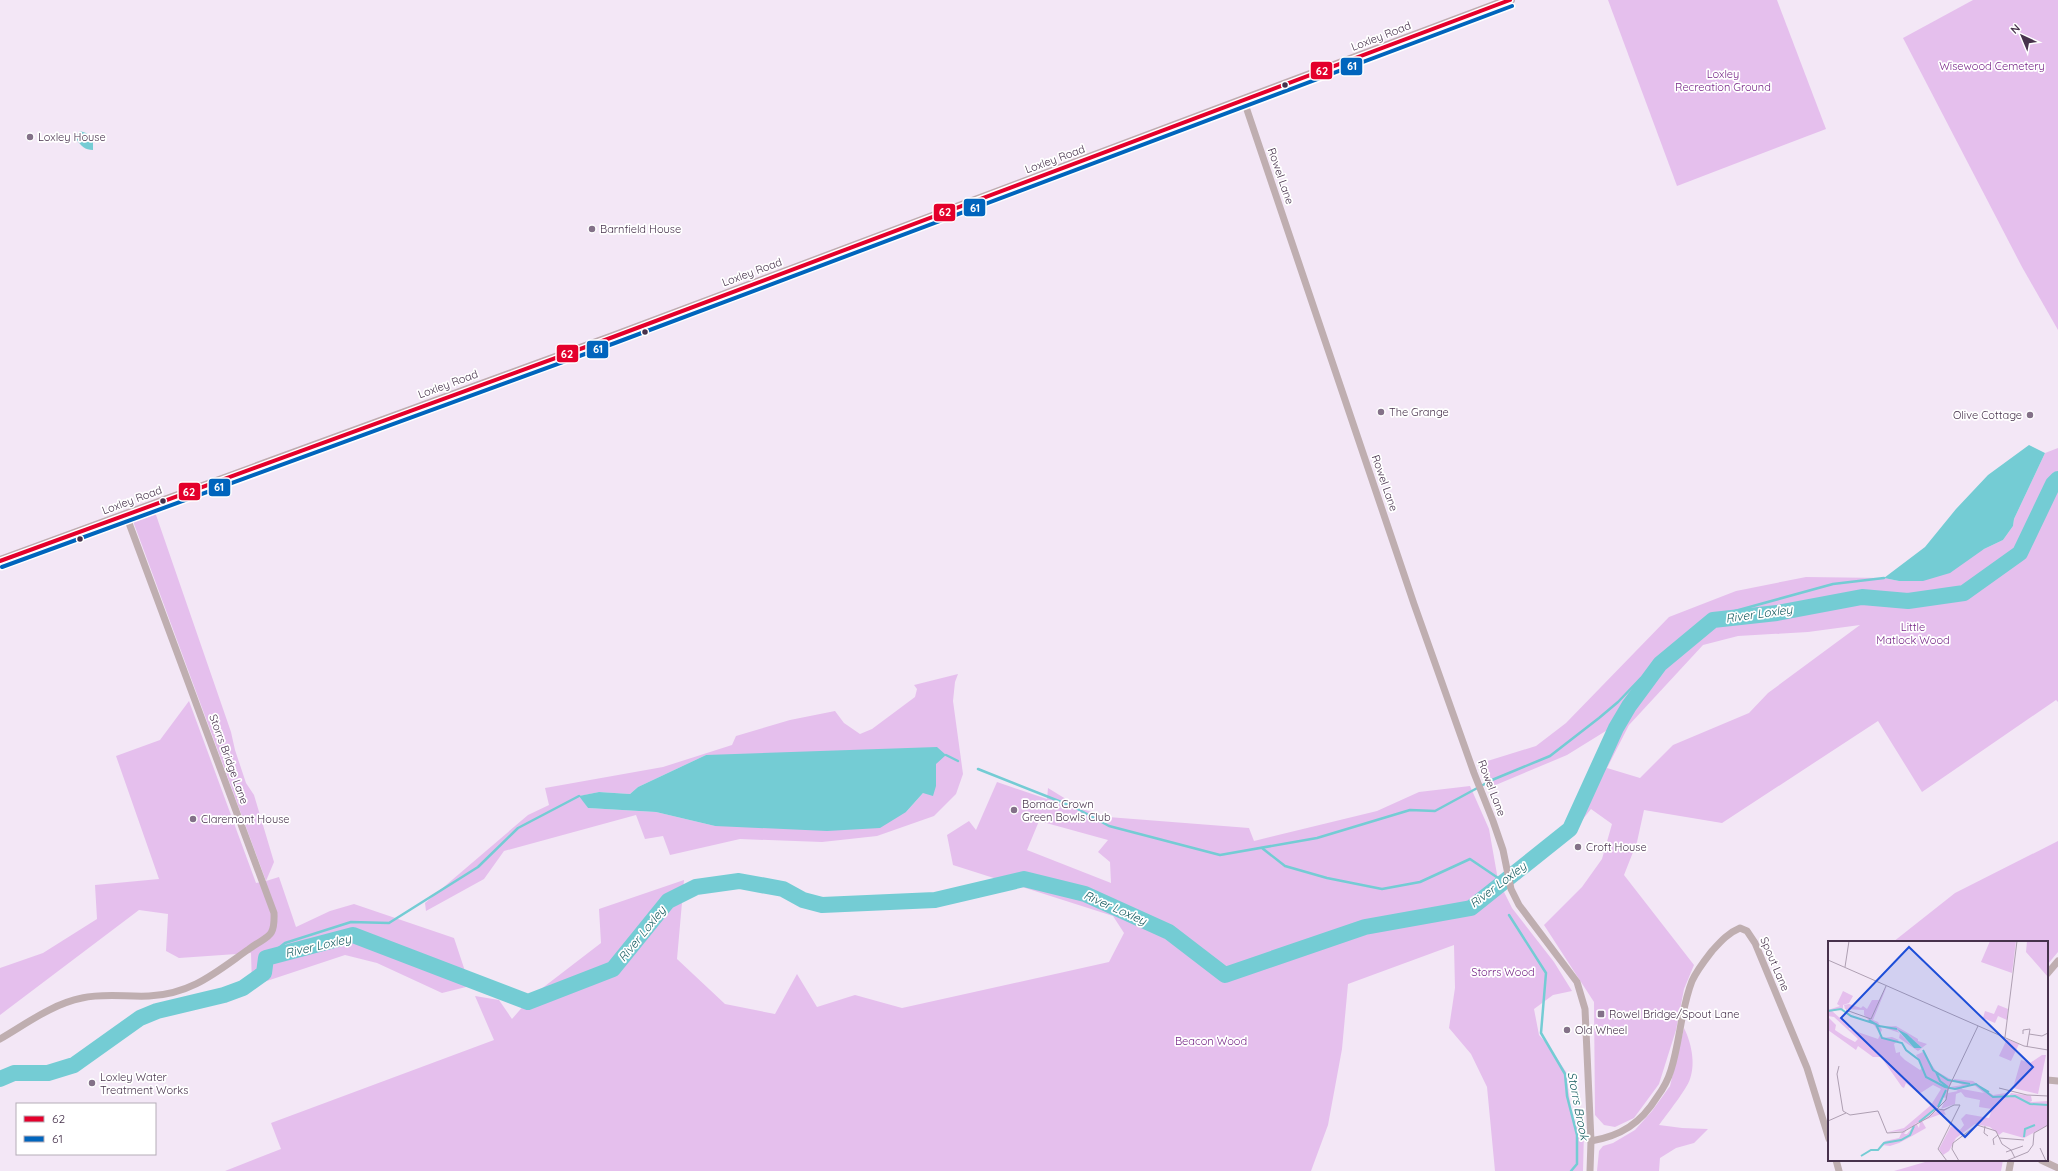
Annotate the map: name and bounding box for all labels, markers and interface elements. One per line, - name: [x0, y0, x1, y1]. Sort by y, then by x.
- north arrow: [2002, 16, 2042, 56]
- street label: Loxley Road: [1349, 18, 1413, 54]
- text: N: [2007, 21, 2023, 37]
- line badge: 61: [1340, 57, 1363, 76]
- text: 61: [1347, 59, 1357, 73]
- park label: Wisewood Cemetery: [1939, 59, 2045, 73]
- line badge: 62: [1310, 61, 1333, 80]
- text: 62: [1316, 64, 1328, 78]
- park label: Loxley Recreation Ground: [1675, 67, 1771, 94]
- unlabelled marker: [1280, 80, 1290, 90]
- place label: Loxley House: [38, 130, 106, 144]
- marker: Loxley House: [25, 132, 35, 142]
- street label: Loxley Road: [1023, 142, 1087, 176]
- street label: Rowel Lane: [1265, 146, 1297, 206]
- line badge: 61: [963, 198, 986, 217]
- text: 61: [970, 201, 980, 215]
- line badge: 62: [933, 203, 956, 222]
- text: 62: [939, 205, 951, 219]
- place label: Barnfield House: [600, 222, 681, 236]
- marker: Barnfield House: [587, 224, 597, 234]
- street label: Loxley Road: [720, 255, 784, 289]
- unlabelled marker: [640, 327, 650, 337]
- line badge: 61: [586, 340, 609, 359]
- text: 61: [593, 342, 603, 356]
- line badge: 62: [556, 344, 579, 363]
- text: 62: [561, 347, 573, 361]
- street label: Loxley Road: [416, 367, 480, 401]
- place label: The Grange: [1389, 405, 1449, 419]
- marker: The Grange: [1376, 407, 1386, 417]
- place label: Olive Cottage: [1953, 408, 2022, 422]
- marker: Olive Cottage: [2025, 410, 2035, 420]
- street label: Rowel Lane: [1369, 453, 1401, 513]
- line badge: 61: [208, 478, 231, 497]
- text: 61: [214, 480, 224, 494]
- line badge: 62: [178, 482, 201, 501]
- street label: Loxley Road: [100, 483, 164, 517]
- text: 62: [183, 485, 195, 499]
- unlabelled marker: [158, 496, 168, 506]
- unlabelled marker: [75, 534, 85, 544]
- water label: River Loxley: [1725, 601, 1794, 626]
- park label: Little Matlock Wood: [1876, 620, 1950, 647]
- street label: Storrs Bridge Lane: [206, 712, 252, 806]
- street label: Rowel Lane: [1475, 758, 1509, 818]
- place label: Bomac Crown Green Bowls Club: [1022, 797, 1111, 824]
- marker: Bomac Crown Green Bowls Club: [1009, 805, 1019, 815]
- place label: Claremont House: [201, 812, 290, 826]
- marker: Claremont House: [188, 814, 198, 824]
- place label: Croft House: [1586, 840, 1647, 854]
- marker: Croft House: [1573, 842, 1583, 852]
- water label: River Loxley: [1466, 858, 1530, 911]
- water label: River Loxley: [1082, 887, 1150, 929]
- water label: River Loxley: [615, 902, 669, 964]
- water label: River Loxley: [284, 930, 353, 960]
- street label: Spout Lane: [1757, 935, 1793, 993]
- inset map: [1828, 941, 2048, 1161]
- park label: Storrs Wood: [1471, 965, 1535, 979]
- place label: Rowel Bridge/Spout Lane: [1609, 1007, 1740, 1021]
- marker: Rowel Bridge/Spout Lane: [1596, 1009, 1606, 1019]
- place label: Old Wheel: [1575, 1023, 1627, 1037]
- marker: Old Wheel: [1562, 1025, 1572, 1035]
- park label: Beacon Wood: [1175, 1034, 1247, 1048]
- place label: Loxley Water Treatment Works: [100, 1070, 188, 1097]
- water label: Storrs Brook: [1565, 1070, 1593, 1143]
- marker: Loxley Water Treatment Works: [87, 1078, 97, 1088]
- legend: [16, 1103, 156, 1155]
- text: 62: [52, 1111, 65, 1126]
- text: 61: [52, 1131, 63, 1146]

